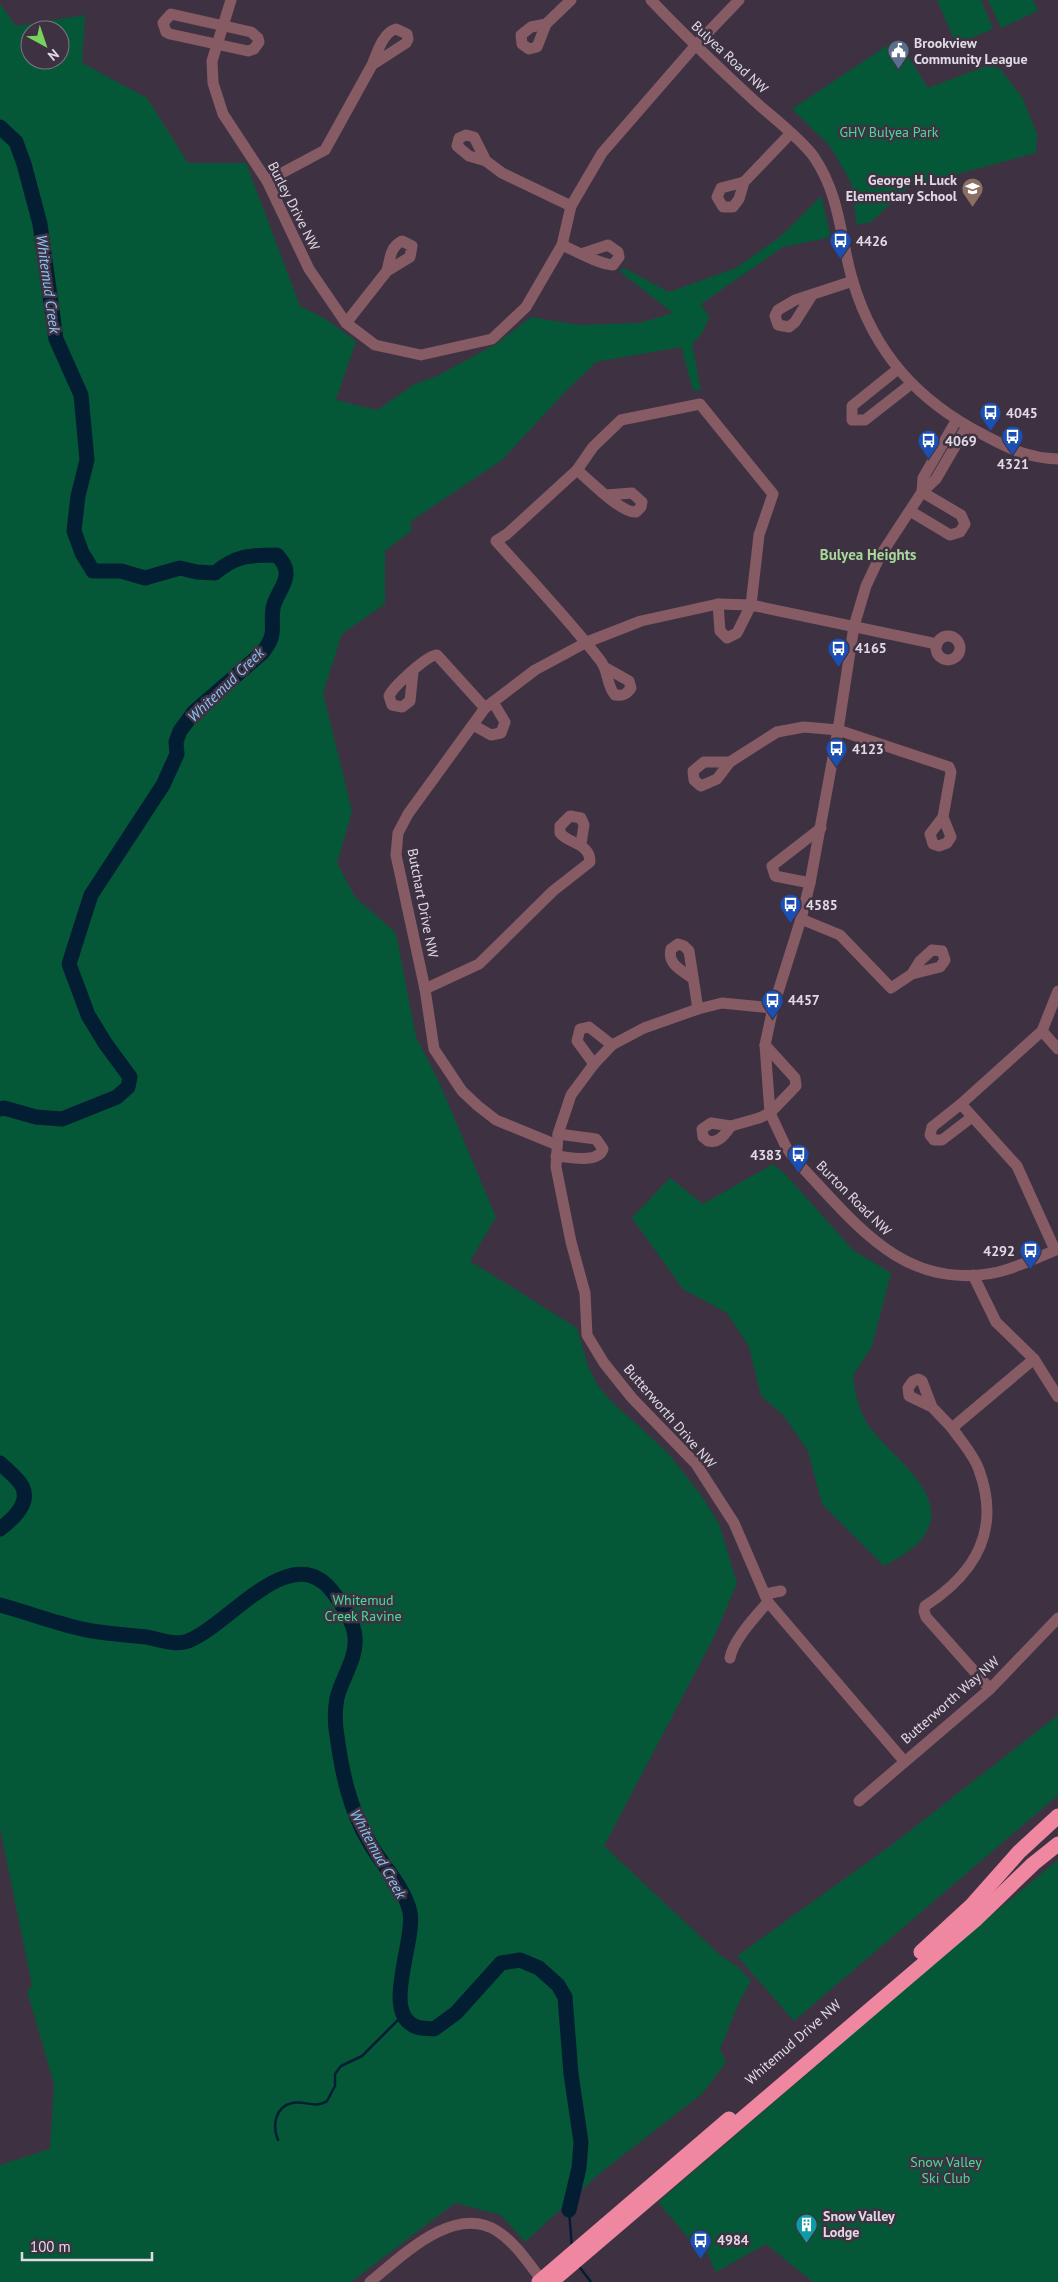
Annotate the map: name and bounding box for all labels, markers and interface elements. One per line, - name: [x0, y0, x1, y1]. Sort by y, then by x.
- street label: Bulyea Road NW: [688, 17, 772, 97]
- north arrow: [20, 20, 70, 70]
- place label: Brookview Community League: [914, 34, 1028, 68]
- public building icon: Brookview Community League: [886, 39, 910, 70]
- text: N: [44, 45, 63, 65]
- park label: GHV Bulyea Park: [840, 123, 939, 141]
- street label: Burley Drive NW: [264, 159, 324, 254]
- place label: George H. Luck Elementary School: [846, 171, 958, 205]
- school or university icon: George H. Luck Elementary School: [961, 176, 985, 207]
- bus stop icon: 4426: [828, 229, 852, 260]
- place label: 4426: [856, 232, 888, 250]
- water label: Whitemud Creek: [32, 233, 65, 336]
- bus stop icon: 4045: [978, 401, 1002, 432]
- place label: 4045: [1006, 404, 1038, 422]
- bus stop icon: 4321: [1001, 424, 1025, 455]
- bus stop icon: 4069: [917, 429, 941, 460]
- place label: 4069: [945, 432, 977, 450]
- place label: 4321: [997, 455, 1029, 473]
- district label: Bulyea Heights: [820, 545, 916, 564]
- bus stop icon: 4165: [827, 636, 851, 667]
- place label: 4165: [855, 639, 887, 657]
- water label: Whitemud Creek: [183, 642, 269, 726]
- bus stop icon: 4123: [824, 737, 848, 768]
- place label: 4123: [852, 740, 884, 758]
- street label: Butchart Drive NW: [404, 847, 443, 960]
- bus stop icon: 4585: [778, 893, 802, 924]
- place label: 4585: [806, 896, 838, 914]
- bus stop icon: 4457: [760, 988, 784, 1019]
- place label: 4457: [788, 991, 820, 1009]
- bus stop icon: 4383: [786, 1143, 810, 1174]
- place label: 4383: [750, 1146, 782, 1164]
- street label: Burton Road NW: [813, 1157, 896, 1240]
- bus stop icon: 4292: [1019, 1239, 1043, 1270]
- place label: 4292: [983, 1242, 1015, 1260]
- street label: Butterworth Drive NW: [620, 1360, 720, 1472]
- park label: Whitemud Creek Ravine: [324, 1591, 402, 1625]
- street label: Butterworth Way NW: [897, 1652, 1003, 1748]
- water label: Whitemud Creek: [346, 1806, 411, 1903]
- street label: Whitemud Drive NW: [741, 1995, 845, 2088]
- park label: Snow Valley Ski Club: [910, 2153, 982, 2187]
- place label: Snow Valley Lodge: [823, 2207, 895, 2241]
- building icon: Snow Valley Lodge: [795, 2212, 819, 2243]
- bus stop icon: 4984: [689, 2228, 713, 2259]
- scale bar: [22, 2230, 152, 2262]
- place label: 4984: [717, 2231, 749, 2249]
- text: 100 m: [30, 2237, 71, 2256]

